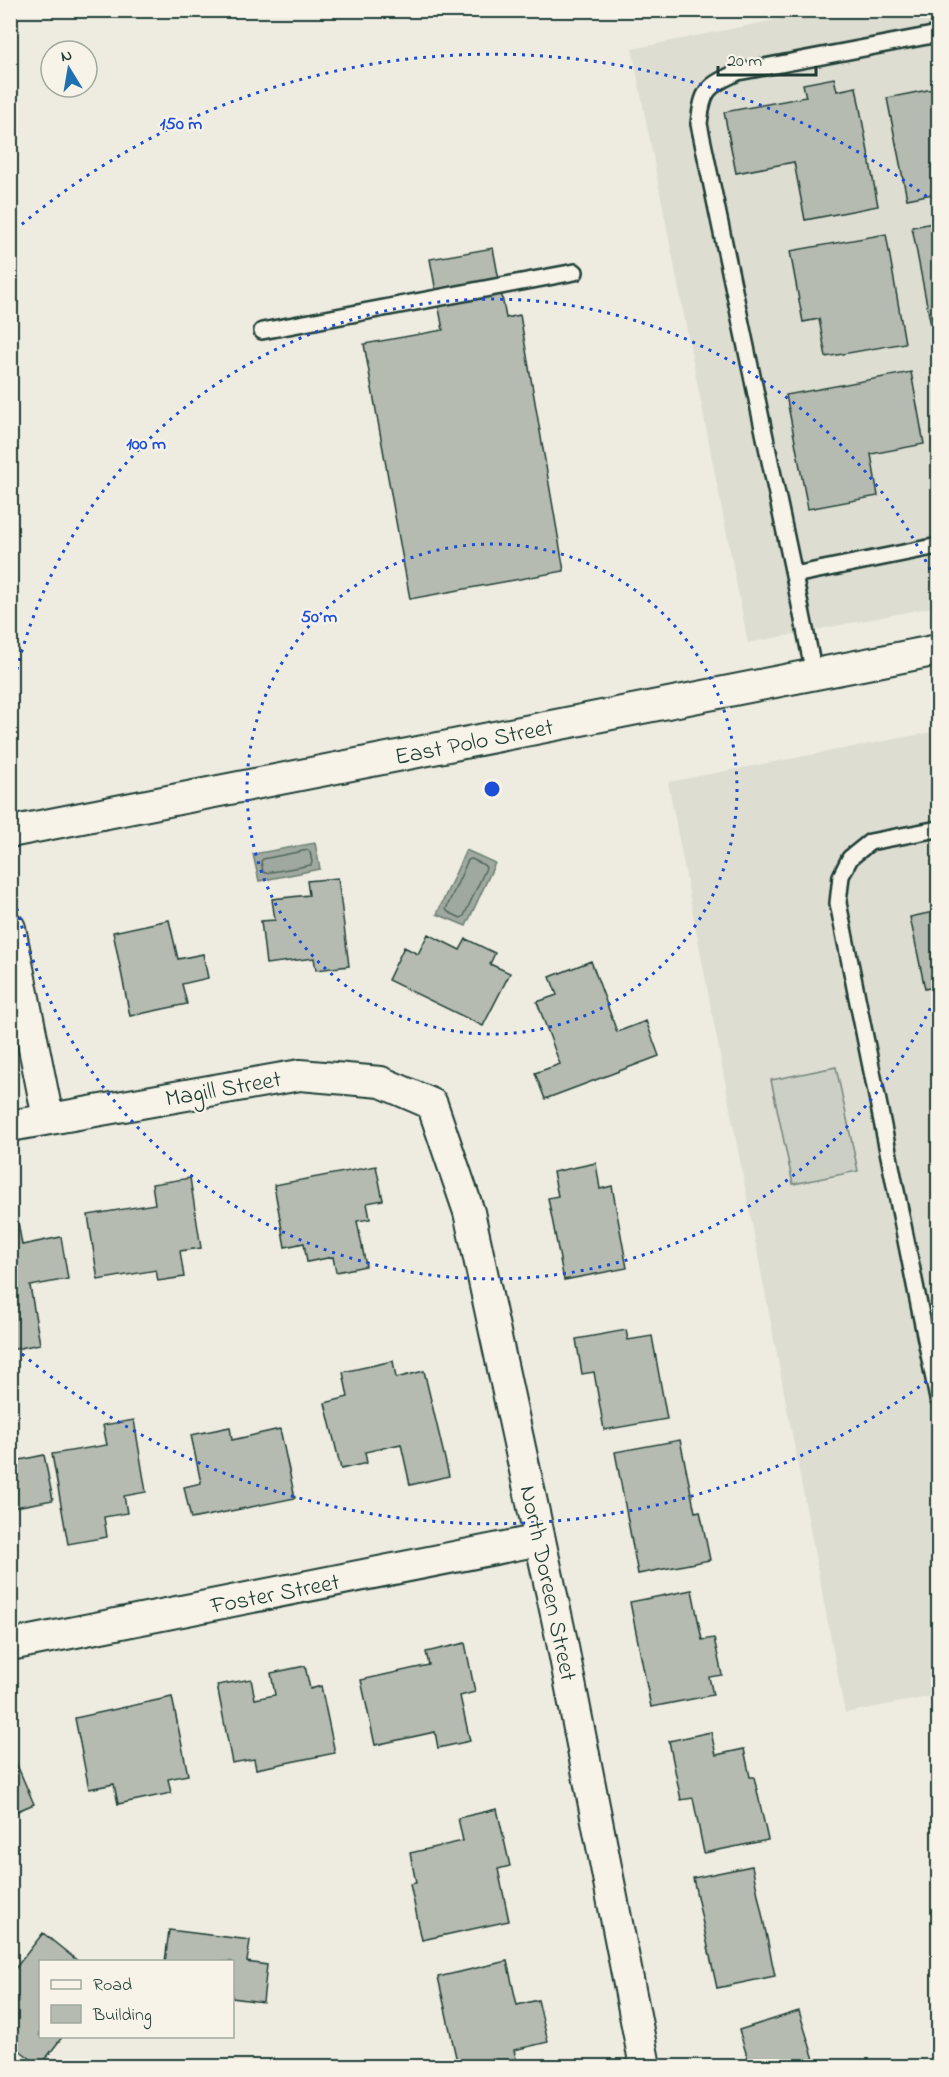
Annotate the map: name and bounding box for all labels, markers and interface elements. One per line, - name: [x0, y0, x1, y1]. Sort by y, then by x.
- north arrow: [39, 39, 99, 99]
- scale bar: [718, 39, 816, 77]
- text: N: [59, 43, 74, 69]
- text: 20 m: [727, 49, 762, 75]
- text: 150 m: [160, 112, 202, 138]
- text: 100 m: [126, 432, 166, 458]
- text: 50 m: [301, 605, 337, 631]
- street label: East Polo Street: [392, 711, 557, 776]
- centre of rings: [482, 779, 502, 799]
- street label: Magill Street: [163, 1063, 284, 1118]
- street label: North Doreen Street: [509, 1483, 584, 1684]
- street label: Foster Street: [207, 1566, 343, 1625]
- legend: [39, 1960, 234, 2038]
- text: Road: [93, 1973, 132, 1999]
- text: Building: [92, 2003, 152, 2030]

